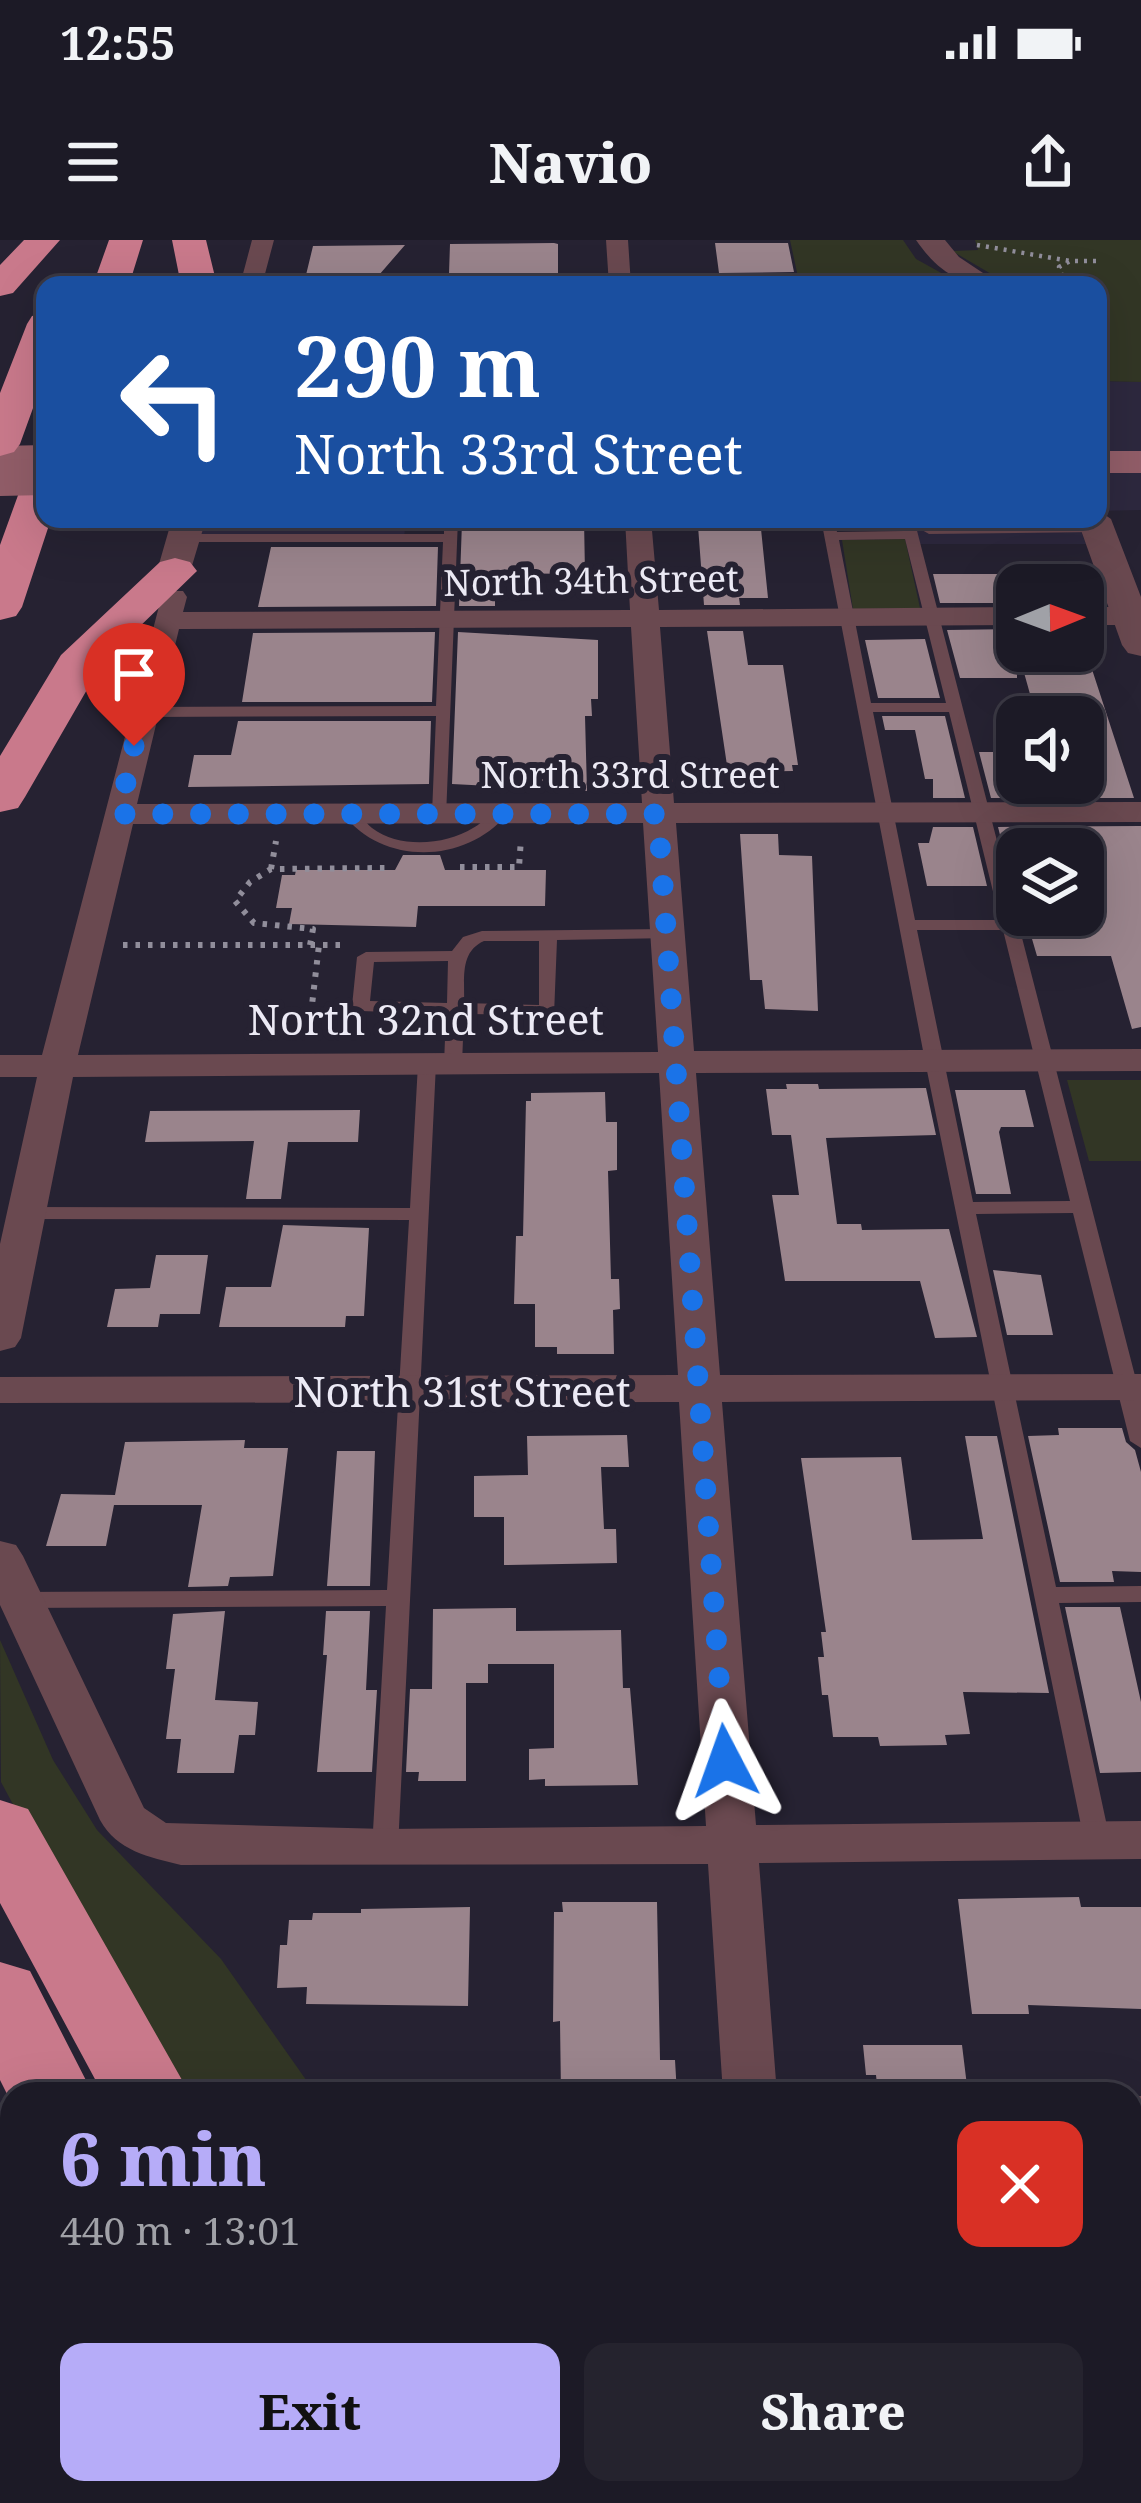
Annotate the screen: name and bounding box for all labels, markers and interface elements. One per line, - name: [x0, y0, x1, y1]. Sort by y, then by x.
- text: 12:55: [60, 12, 175, 73]
- text: Navio: [489, 125, 652, 199]
- icon: menu: [60, 129, 126, 195]
- icon: share: [1015, 129, 1081, 195]
- text: 290 m: [294, 307, 541, 422]
- icon: left: [96, 324, 252, 480]
- text: North 33rd Street: [294, 416, 743, 490]
- street label: North 34th Street: [443, 553, 739, 607]
- north arrow: [996, 564, 1104, 672]
- map controls: [996, 564, 1104, 936]
- pin: [83, 623, 185, 746]
- icon: arrive: [101, 641, 167, 707]
- button: sound: [996, 696, 1104, 804]
- street label: North 33rd Street: [480, 750, 780, 799]
- button: layers: [996, 828, 1104, 936]
- street label: North 32nd Street: [248, 990, 604, 1047]
- street label: North 31st Street: [293, 1362, 631, 1419]
- position arrow: [662, 1698, 788, 1824]
- text: 6 min: [60, 2109, 267, 2207]
- button: close: [957, 2121, 1083, 2247]
- text: 440 m · 13:01: [60, 2203, 301, 2256]
- button: Exit: [60, 2343, 560, 2481]
- button: Share: [584, 2343, 1083, 2481]

